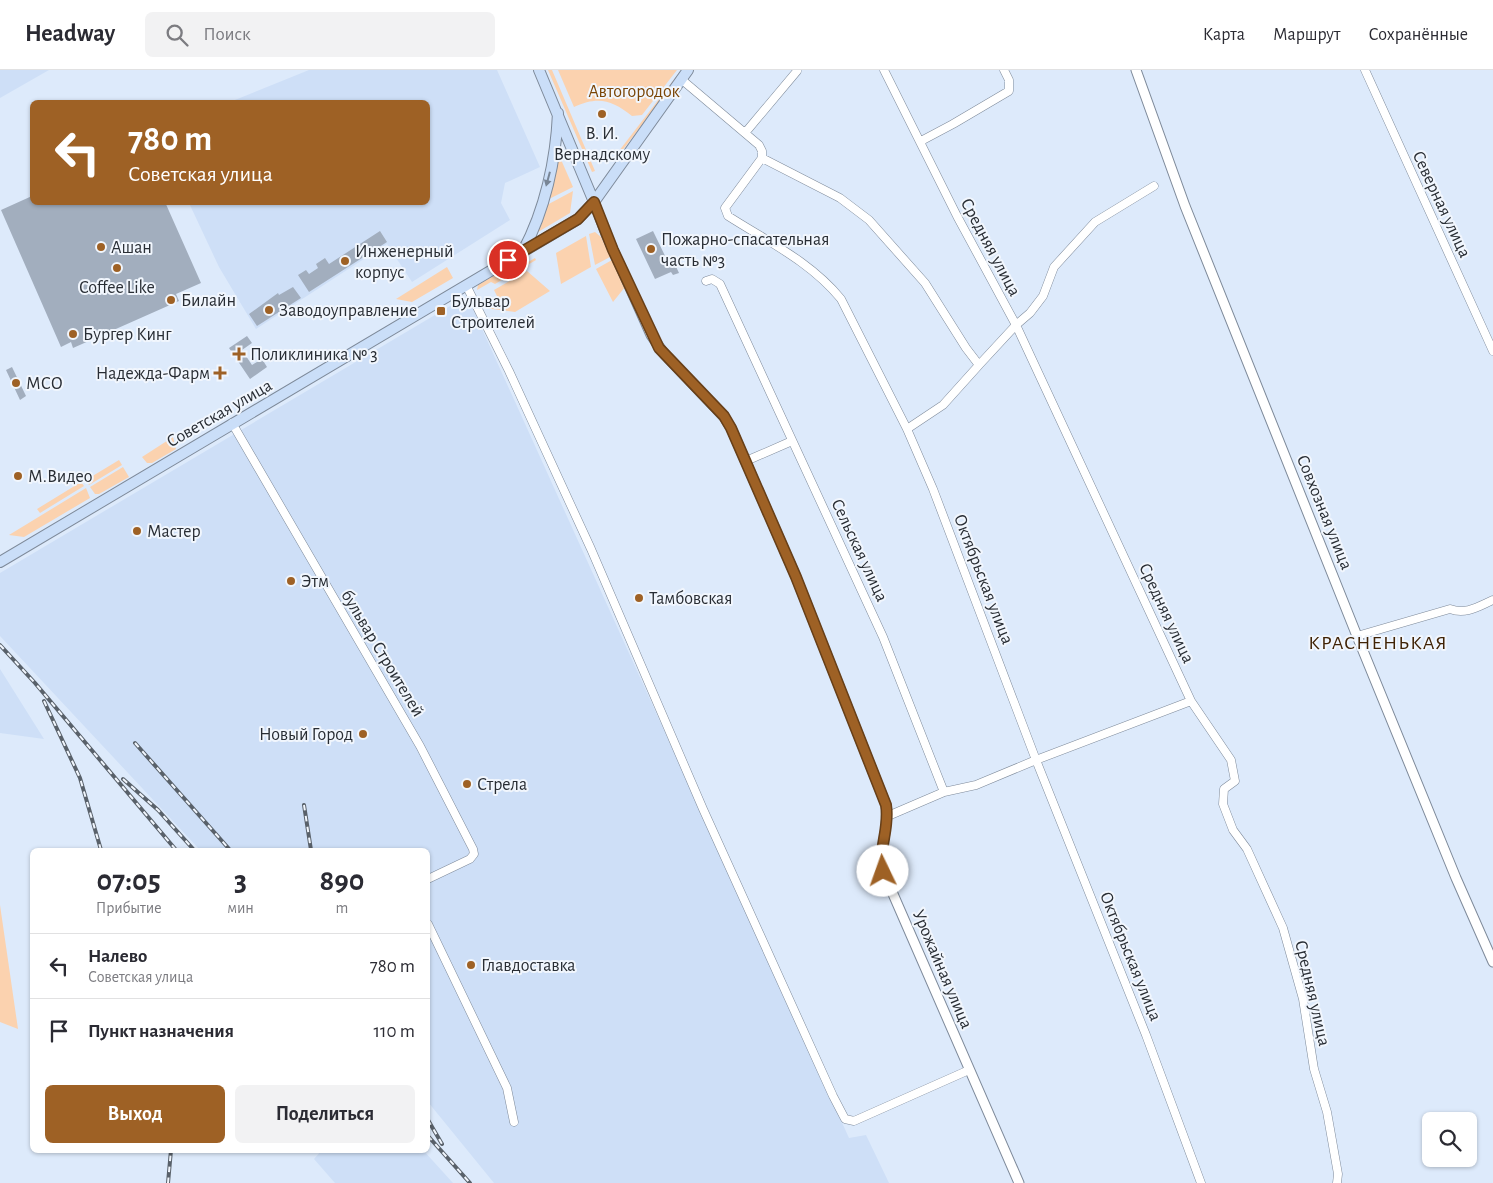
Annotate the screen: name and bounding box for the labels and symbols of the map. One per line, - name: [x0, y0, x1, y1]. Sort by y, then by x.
- park label: Автогородок: [588, 83, 681, 101]
- marker: В. И. Вернадскому: [596, 108, 608, 120]
- place label: В. И. Вернадскому: [554, 125, 650, 164]
- street label: Северная улица: [1409, 148, 1474, 261]
- one-way arrow: [544, 171, 552, 186]
- street label: Средняя улица: [957, 196, 1023, 299]
- place label: Пожарно-спасательная часть №3: [661, 231, 829, 270]
- place label: Ашан: [111, 239, 152, 257]
- pin: [487, 239, 529, 281]
- marker: Ашан: [95, 241, 107, 253]
- place label: Инженерный корпус: [355, 243, 454, 282]
- marker: Пожарно-спасательная часть №3: [645, 243, 657, 255]
- marker: Инженерный корпус: [339, 255, 351, 267]
- marker: Coffee Like: [111, 262, 123, 274]
- place label: Coffee Like: [79, 279, 155, 297]
- place label: Билайн: [181, 292, 236, 310]
- place label: Бульвар Строителей: [451, 293, 535, 332]
- marker: Билайн: [165, 294, 177, 306]
- place label: Заводоуправление: [279, 302, 417, 320]
- marker: Заводоуправление: [263, 304, 275, 316]
- marker: Бульвар Строителей: [435, 305, 447, 317]
- place label: Бургер Кинг: [83, 326, 172, 344]
- marker: Бургер Кинг: [67, 328, 79, 340]
- place label: Поликлиника № 3: [250, 346, 378, 364]
- marker: Поликлиника № 3: [232, 347, 246, 361]
- place label: Надежда-Фарм: [96, 365, 210, 383]
- marker: Надежда-Фарм: [214, 367, 226, 379]
- place label: МСО: [26, 375, 63, 393]
- street label: Советская улица: [164, 376, 275, 451]
- marker: МСО: [10, 377, 22, 389]
- street label: Совхозная улица: [1293, 452, 1355, 572]
- place label: М.Видео: [28, 468, 92, 486]
- marker: М.Видео: [12, 470, 24, 482]
- street label: Сельская улица: [827, 496, 891, 605]
- street label: Октябрьская улица: [950, 511, 1017, 647]
- place label: Мастер: [147, 523, 201, 541]
- marker: Мастер: [131, 525, 143, 537]
- street label: Средняя улица: [1135, 561, 1197, 666]
- place label: Этм: [301, 573, 329, 591]
- marker: Этм: [285, 575, 297, 587]
- street label: бульвар Строителей: [337, 586, 428, 720]
- place label: Тамбовская: [649, 589, 733, 608]
- marker: Тамбовская: [633, 592, 645, 604]
- district label: КРАСНЕНЬКАЯ: [1308, 633, 1448, 653]
- place label: Новый Город: [259, 726, 353, 744]
- marker: Новый Город: [357, 728, 369, 740]
- place label: Стрела: [477, 776, 527, 794]
- marker: Стрела: [461, 778, 473, 790]
- position arrow: [856, 844, 908, 896]
- street label: Октябрьская улица: [1096, 889, 1165, 1024]
- street label: Урожайная улица: [909, 907, 975, 1031]
- street label: Средняя улица: [1291, 939, 1333, 1048]
- place label: Главдоставка: [481, 957, 576, 975]
- marker: Главдоставка: [465, 959, 477, 971]

